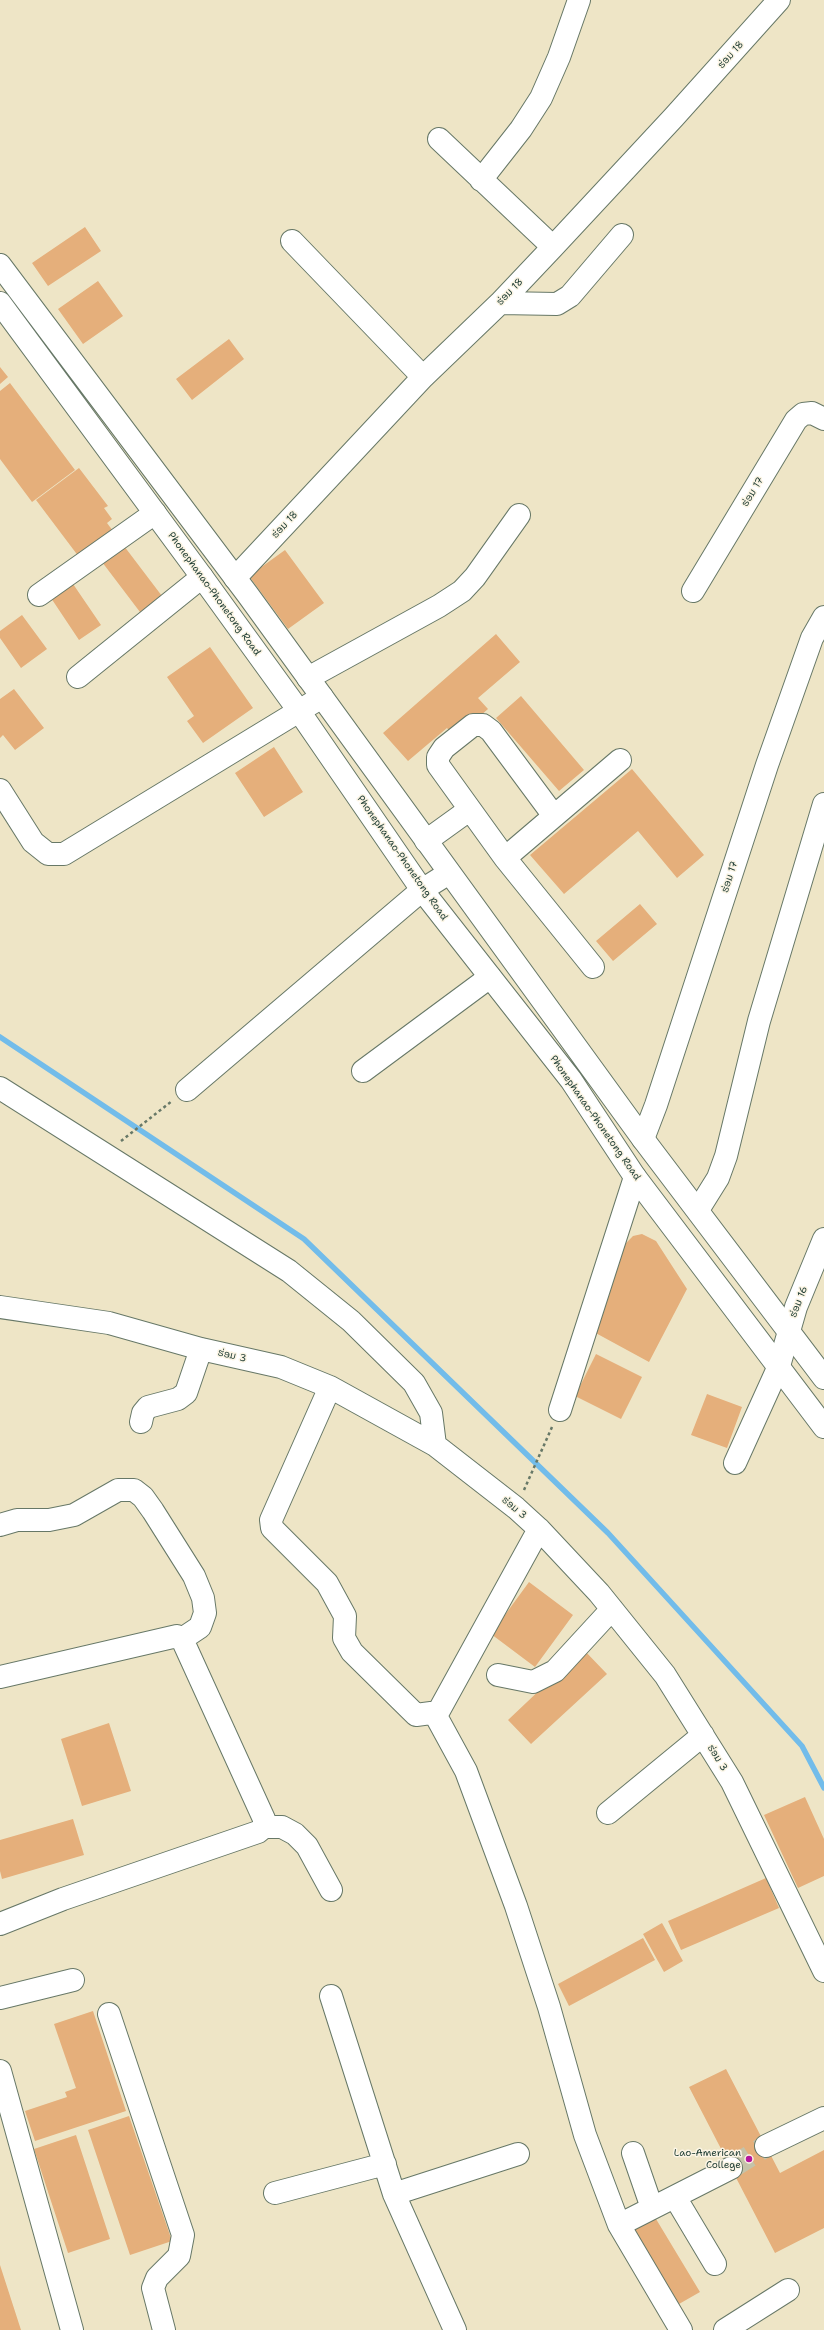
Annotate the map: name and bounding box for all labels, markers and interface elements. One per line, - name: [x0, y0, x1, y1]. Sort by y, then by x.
- street label: ຮ່ອມ 18: [716, 39, 746, 71]
- street label: ຮ່ອມ 18: [494, 276, 526, 308]
- street label: ຮ່ອມ 17: [739, 475, 767, 509]
- street label: ຮ່ອມ 18: [269, 509, 301, 541]
- street label: Phonephanao-Phonetong Road: [165, 530, 263, 658]
- street label: Phonephanao-Phonetong Road: [354, 793, 450, 923]
- street label: ຮ່ອມ 17: [719, 860, 741, 894]
- street label: Phonephanao-Phonetong Road: [547, 1053, 643, 1183]
- street label: ຮ່ອມ 16: [788, 1285, 810, 1319]
- street label: ຮ່ອມ 3: [217, 1347, 247, 1365]
- street label: ຮ່ອມ 3: [499, 1494, 529, 1522]
- street label: ຮ່ອມ 3: [704, 1743, 730, 1773]
- place label: Lao-American College: [674, 2147, 741, 2170]
- marker: Lao-American College: [744, 2154, 754, 2164]

